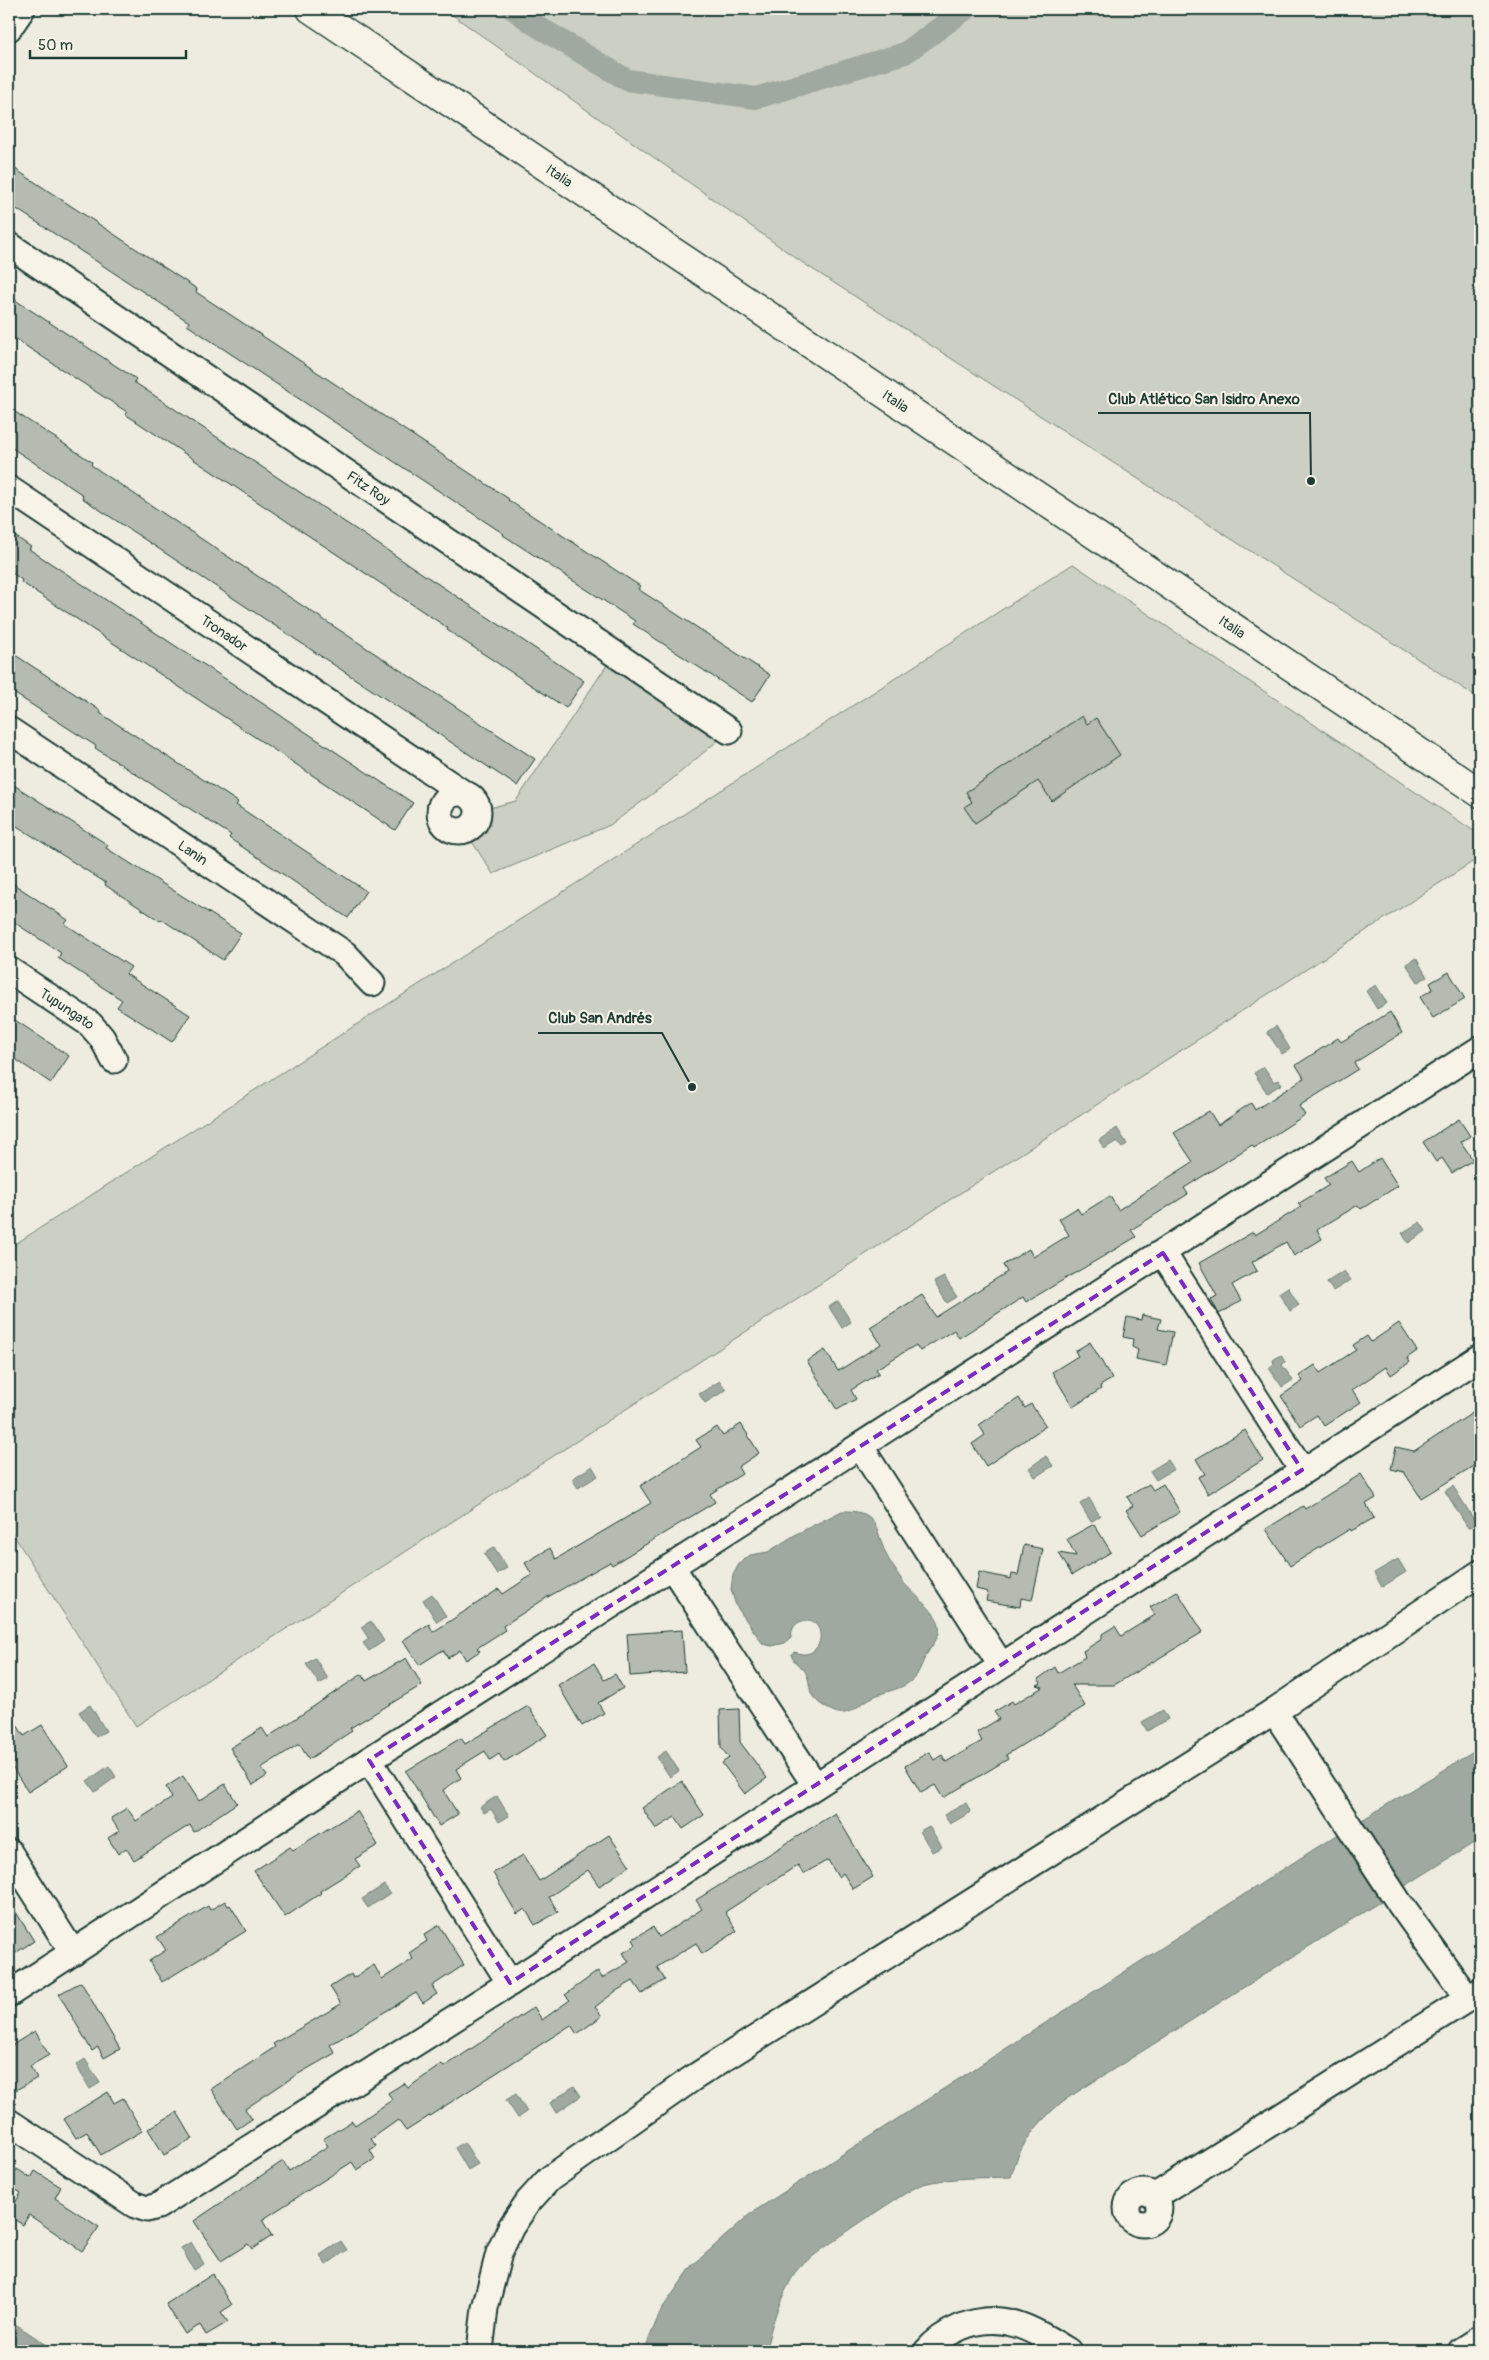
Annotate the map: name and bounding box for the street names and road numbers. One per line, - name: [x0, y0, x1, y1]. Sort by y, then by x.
- street label: Italia: [542, 161, 576, 191]
- street label: Italia: [879, 387, 912, 417]
- street label: Fitz Roy: [344, 468, 393, 509]
- street label: Tronador: [197, 612, 251, 655]
- street label: Italia: [1215, 612, 1248, 642]
- street label: Lanin: [174, 837, 211, 869]
- street label: Tupungato: [36, 985, 99, 1033]

